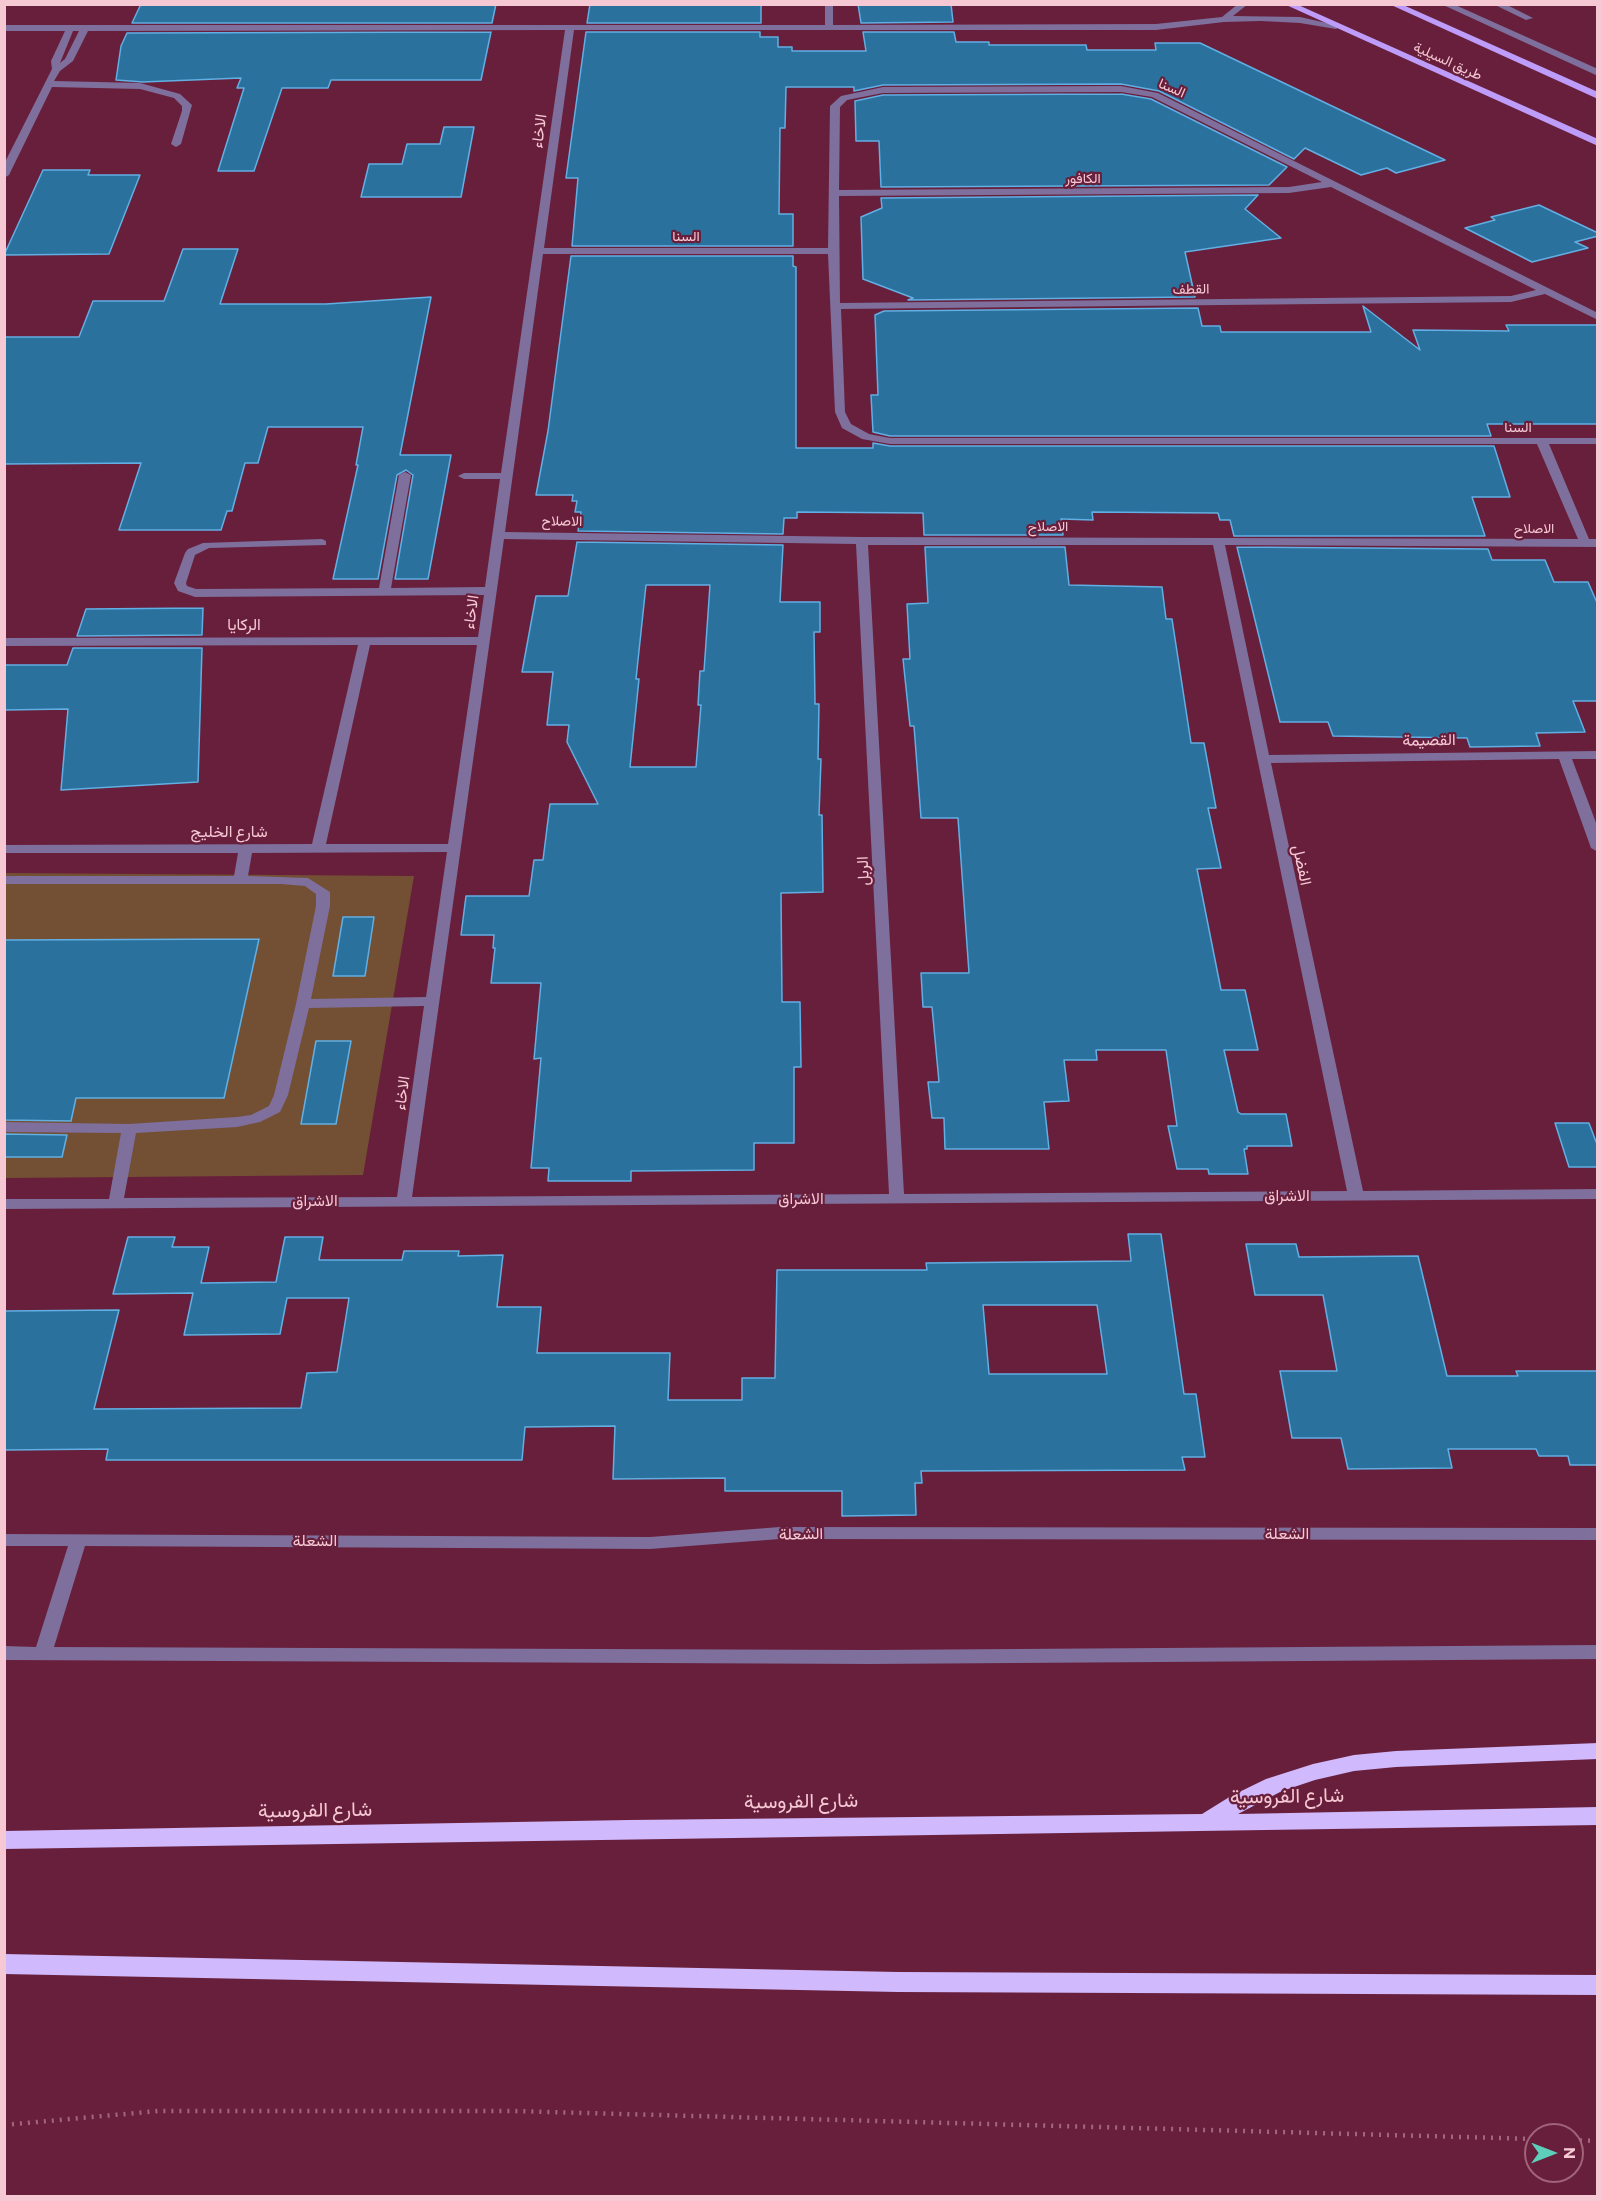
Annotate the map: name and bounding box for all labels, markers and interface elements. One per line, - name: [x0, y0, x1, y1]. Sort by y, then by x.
- street label: طريق السيلية: [1411, 38, 1485, 84]
- street label: السنا: [1156, 75, 1188, 101]
- street label: الاخاء: [527, 113, 551, 149]
- street label: الكافور: [1065, 170, 1101, 186]
- street label: السنا: [672, 228, 700, 244]
- street label: القطف: [1173, 280, 1209, 298]
- street label: السنا: [1504, 419, 1532, 435]
- street label: الاصلاح: [541, 512, 583, 530]
- street label: الاصلاح: [1028, 518, 1068, 534]
- street label: الاصلاح: [1514, 520, 1554, 536]
- street label: الاخاء: [459, 594, 483, 630]
- street label: الركايا: [227, 615, 261, 635]
- street label: القصيمة: [1402, 730, 1456, 750]
- street label: شارع الخليج: [190, 822, 268, 842]
- street label: الفضل: [1288, 843, 1316, 887]
- street label: الربل: [853, 856, 873, 886]
- street label: الاخاء: [390, 1075, 414, 1111]
- street label: الاشراق: [1264, 1186, 1310, 1206]
- street label: الاشراق: [778, 1189, 824, 1209]
- street label: الاشراق: [292, 1191, 338, 1211]
- street label: الشعلة: [779, 1524, 823, 1544]
- street label: الشعلة: [1265, 1524, 1309, 1544]
- street label: الشعلة: [293, 1531, 337, 1551]
- street label: شارع الفروسية: [1230, 1783, 1344, 1809]
- street label: شارع الفروسية: [744, 1788, 858, 1814]
- street label: شارع الفروسية: [258, 1797, 372, 1823]
- north arrow: [1524, 2123, 1584, 2183]
- text: N: [1561, 2147, 1580, 2159]

